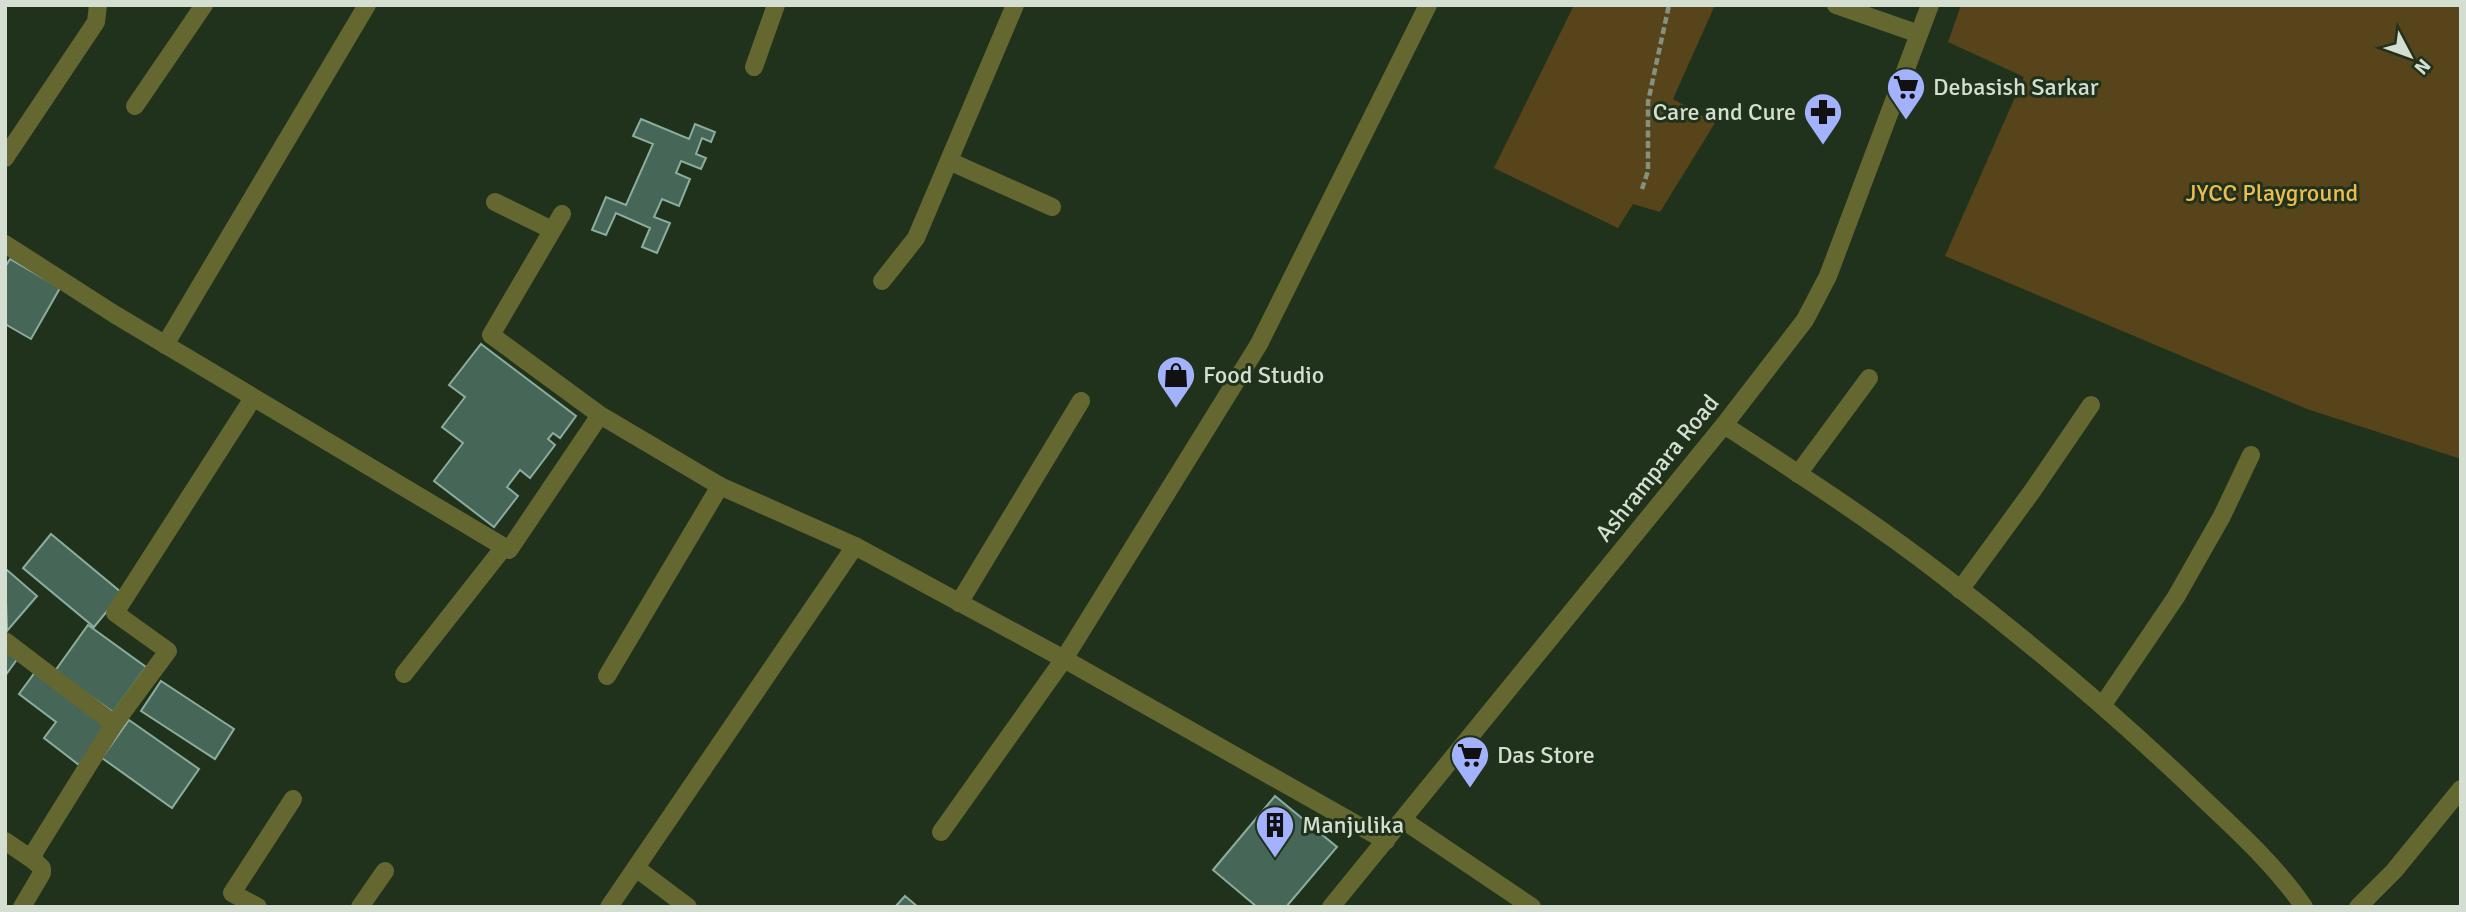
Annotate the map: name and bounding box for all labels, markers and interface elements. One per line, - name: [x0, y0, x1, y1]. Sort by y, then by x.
- north arrow: [2375, 21, 2445, 91]
- text: N: [2409, 54, 2435, 79]
- supermarket icon: Debasish Sarkar: [1885, 66, 1927, 121]
- place label: Debasish Sarkar: [1933, 72, 2099, 102]
- pharmacy icon: Care and Cure: [1802, 91, 1844, 146]
- place label: Care and Cure: [1653, 97, 1796, 127]
- park label: JYCC Playground: [2186, 178, 2358, 208]
- shop icon: Food Studio: [1155, 354, 1197, 409]
- place label: Food Studio: [1203, 360, 1324, 390]
- street label: Ashrampara Road: [1589, 388, 1725, 548]
- supermarket icon: Das Store: [1449, 734, 1491, 789]
- place label: Das Store: [1497, 740, 1595, 770]
- building icon: Manjulika: [1254, 804, 1296, 859]
- place label: Manjulika: [1302, 810, 1404, 840]

